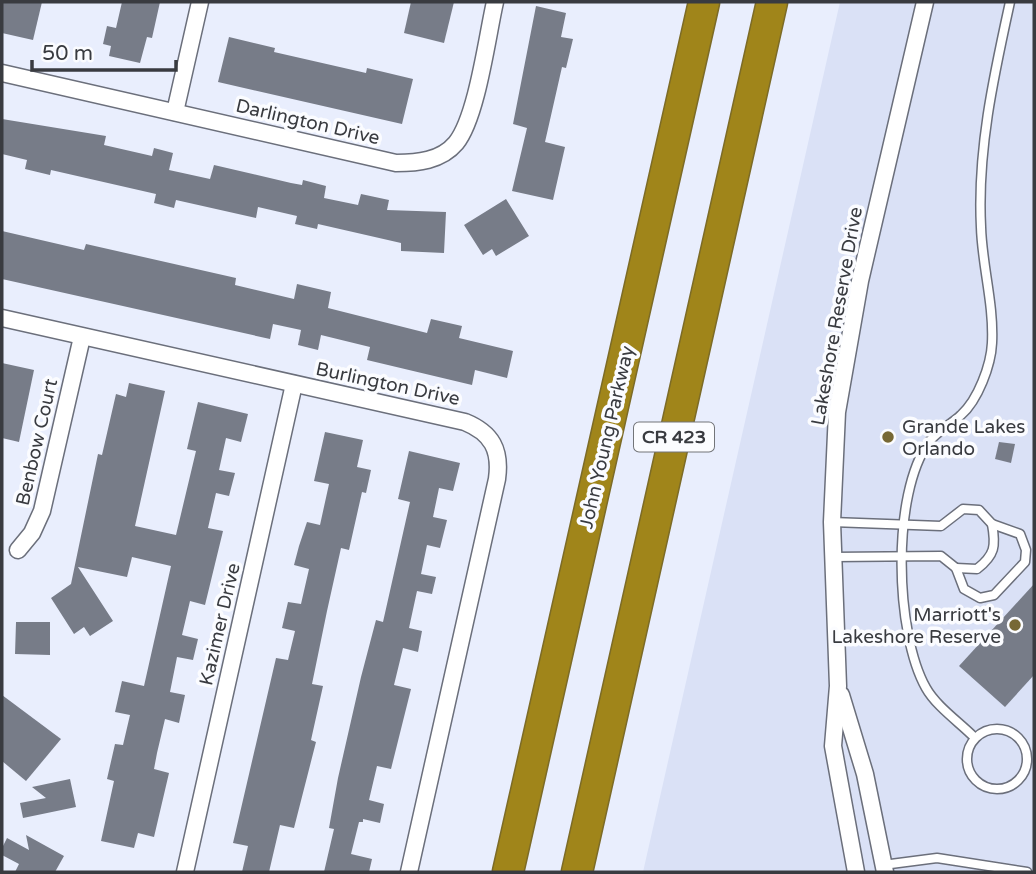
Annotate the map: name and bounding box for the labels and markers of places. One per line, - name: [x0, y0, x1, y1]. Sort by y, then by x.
- place label: Grande Lakes Orlando: [902, 416, 1025, 460]
- marker: Grande Lakes Orlando: [880, 429, 896, 445]
- place label: Marriott's Lakeshore Reserve: [831, 604, 1001, 648]
- marker: Marriott's Lakeshore Reserve: [1007, 617, 1023, 633]

